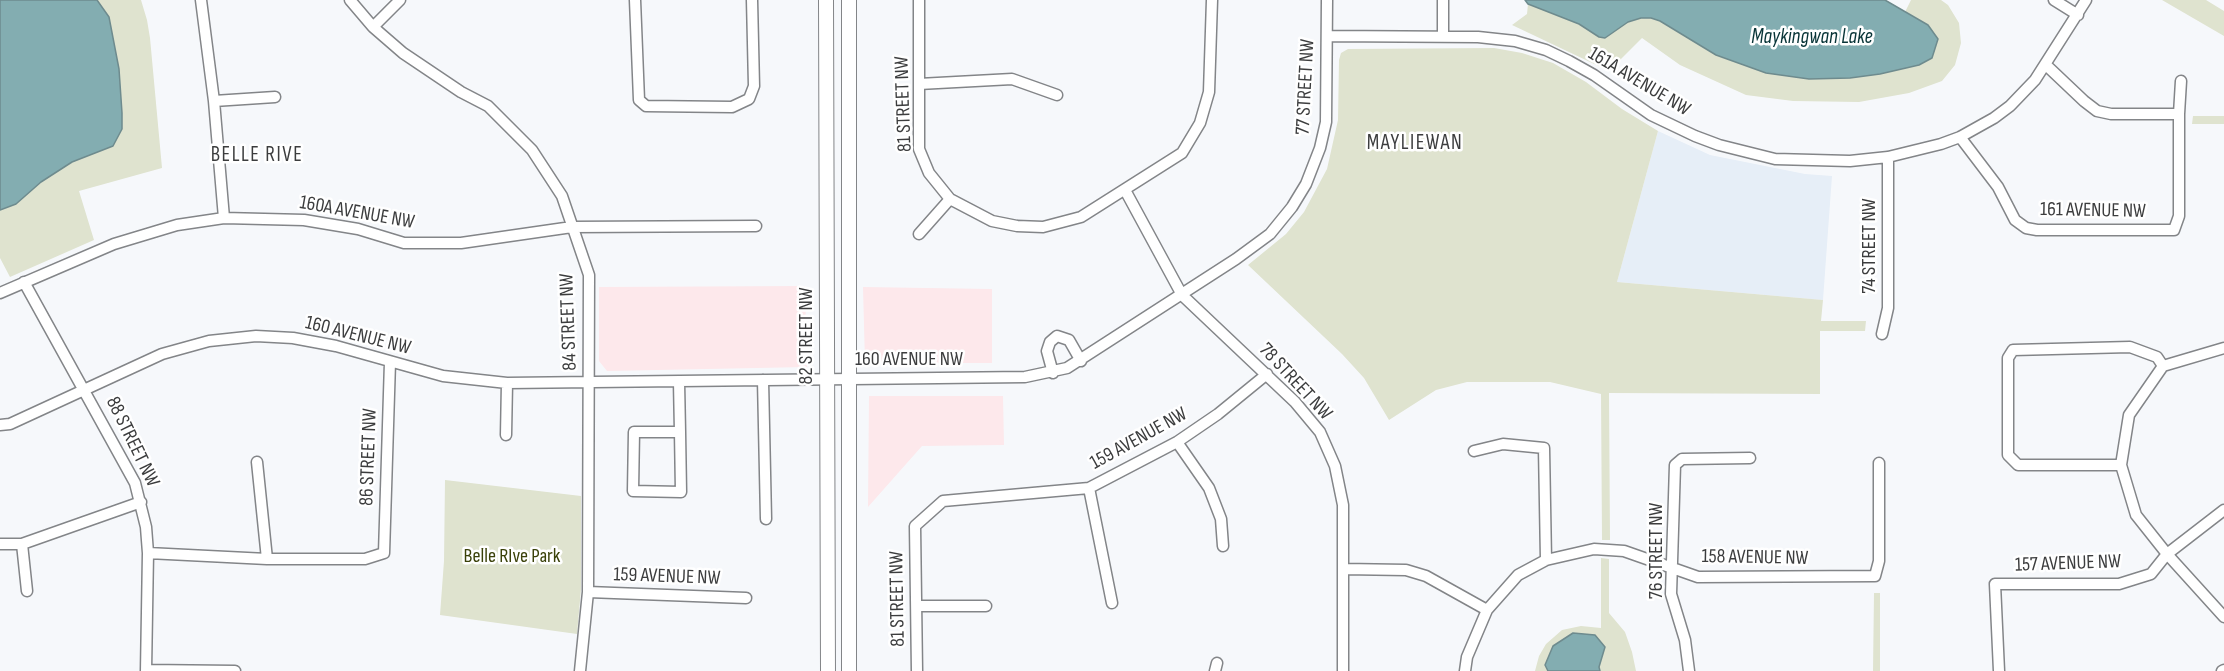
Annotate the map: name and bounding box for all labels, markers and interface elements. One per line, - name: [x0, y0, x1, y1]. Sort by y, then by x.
- water label: Maykingwan Lake: [1751, 25, 1873, 51]
- street label: 77 STREET NW: [1292, 38, 1320, 136]
- street label: 161A AVENUE NW: [1584, 42, 1694, 122]
- street label: 81 STREET NW: [890, 56, 918, 152]
- district label: MAYLIEWAN: [1367, 131, 1463, 157]
- district label: BELLE RIVE: [211, 143, 303, 169]
- street label: 160A AVENUE NW: [298, 191, 416, 235]
- street label: 74 STREET NW: [1858, 198, 1882, 294]
- street label: 161 AVENUE NW: [2040, 198, 2146, 224]
- street label: 84 STREET NW: [555, 273, 583, 371]
- street label: 82 STREET NW: [795, 287, 819, 385]
- street label: 160 AVENUE NW: [303, 311, 413, 361]
- street label: 78 STREET NW: [1253, 338, 1337, 426]
- street label: 160 AVENUE NW: [855, 348, 963, 372]
- street label: 88 STREET NW: [100, 393, 164, 491]
- street label: 159 AVENUE NW: [1086, 403, 1192, 475]
- street label: 86 STREET NW: [355, 408, 383, 506]
- street label: 76 STREET NW: [1645, 503, 1669, 599]
- park label: Belle RIve Park: [464, 545, 560, 569]
- street label: 158 AVENUE NW: [1701, 545, 1809, 571]
- street label: 157 AVENUE NW: [2015, 550, 2121, 578]
- street label: 81 STREET NW: [885, 551, 911, 647]
- street label: 159 AVENUE NW: [613, 563, 721, 591]

